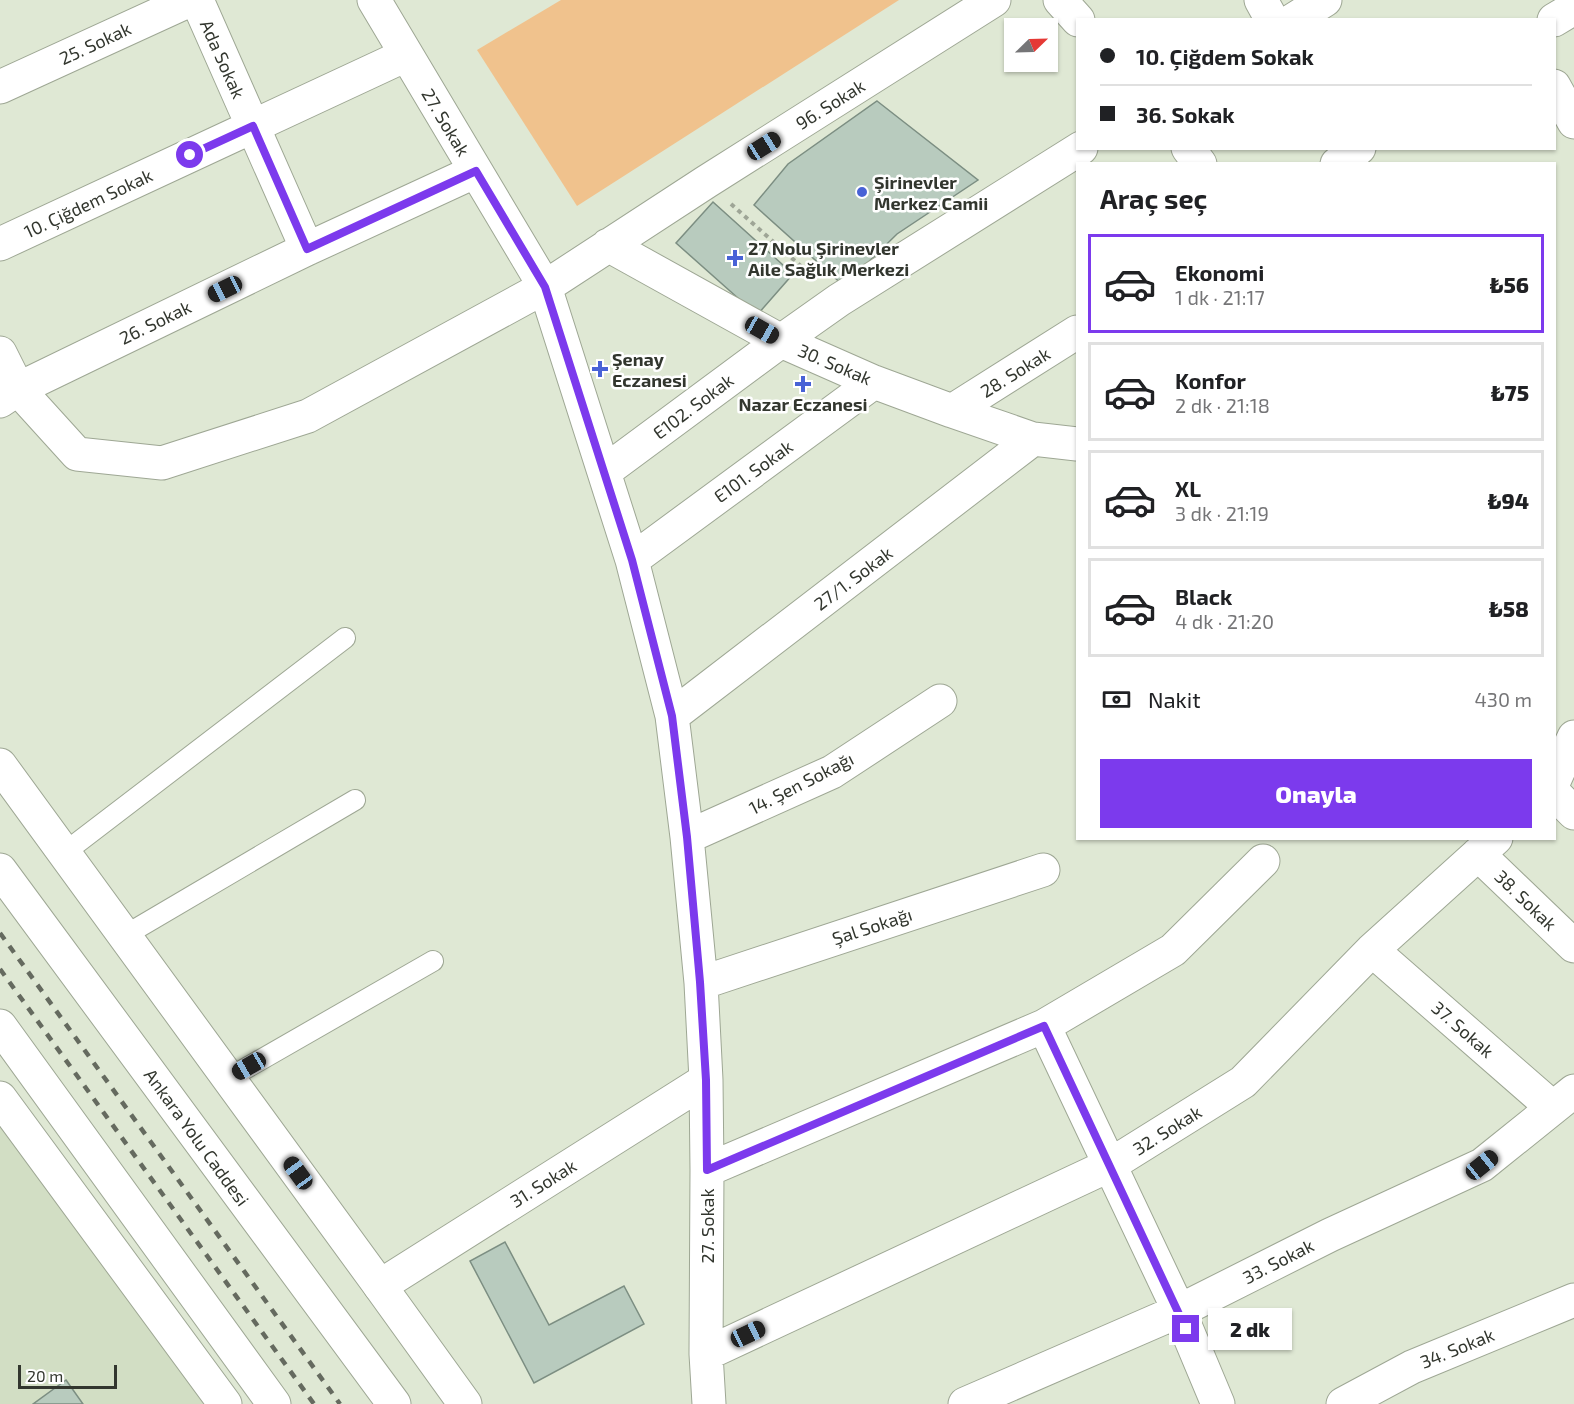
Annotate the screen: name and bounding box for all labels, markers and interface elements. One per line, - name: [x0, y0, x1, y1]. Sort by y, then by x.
- street label: Ada Sokak: [196, 16, 250, 102]
- street label: 25. Sokak: [56, 17, 134, 69]
- north arrow: [1004, 18, 1058, 72]
- map controls: [1004, 18, 1058, 72]
- text: 10. Çiğdem Sokak: [1136, 43, 1314, 69]
- street label: 96. Sokak: [791, 74, 869, 134]
- street label: 27. Sokak: [417, 84, 475, 160]
- text: 36. Sokak: [1136, 101, 1235, 127]
- car: [744, 129, 784, 163]
- route start: [176, 141, 203, 168]
- street label: 10. Çiğdem Sokak: [20, 164, 156, 243]
- place label: Şirinevler Merkez Camii: [874, 171, 988, 214]
- text: Araç seç: [1100, 182, 1207, 214]
- marker: Şirinevler Merkez Camii: [855, 185, 869, 199]
- place label: 27 Nolu Şirinevler Aile Sağlık Merkezi: [748, 237, 909, 280]
- marker: 27 Nolu Şirinevler Aile Sağlık Merkezi: [726, 249, 744, 267]
- icon: car: [1103, 257, 1157, 311]
- text: Ekonomi: [1175, 259, 1264, 285]
- text: ₺56: [1490, 271, 1529, 297]
- car: [205, 273, 245, 305]
- text: 1 dk · 21:17: [1175, 285, 1265, 309]
- street label: 26. Sokak: [116, 295, 194, 349]
- car: [742, 313, 782, 347]
- street label: 30. Sokak: [795, 339, 875, 389]
- street label: 28. Sokak: [976, 342, 1054, 402]
- place label: Şenay Eczanesi: [612, 348, 687, 391]
- marker: Şenay Eczanesi: [593, 362, 607, 376]
- icon: car: [1103, 365, 1157, 419]
- text: Konfor: [1175, 367, 1246, 393]
- street label: E102. Sokak: [648, 369, 738, 443]
- marker: Nazar Eczanesi: [796, 377, 810, 391]
- text: ₺75: [1491, 379, 1529, 405]
- place label: Nazar Eczanesi: [739, 393, 867, 415]
- text: 2 dk · 21:18: [1175, 393, 1270, 417]
- street label: E101. Sokak: [709, 435, 797, 507]
- icon: car: [1103, 473, 1157, 527]
- text: XL: [1175, 475, 1201, 501]
- text: ₺94: [1488, 487, 1529, 513]
- text: 3 dk · 21:19: [1175, 501, 1269, 525]
- street label: 27/1. Sokak: [809, 541, 897, 615]
- icon: car: [1103, 581, 1157, 635]
- text: Black: [1175, 583, 1232, 609]
- text: ₺58: [1489, 595, 1529, 621]
- text: 4 dk · 21:20: [1175, 609, 1274, 633]
- icon: cash: [1100, 683, 1133, 716]
- text: Nakit: [1148, 686, 1201, 712]
- text: 430 m: [1475, 687, 1532, 711]
- street label: 14. Şen Sokağı: [745, 747, 857, 820]
- button: Onayla: [1100, 759, 1532, 828]
- street label: 38. Sokak: [1490, 865, 1562, 935]
- street label: Şal Sokağı: [829, 903, 915, 950]
- street label: 37. Sokak: [1427, 996, 1499, 1062]
- car: [229, 1049, 269, 1083]
- street label: Ankara Yolu Caddesi: [140, 1064, 254, 1210]
- street label: 32. Sokak: [1129, 1100, 1205, 1160]
- car: [1462, 1147, 1502, 1183]
- car: [280, 1153, 316, 1193]
- street label: 31. Sokak: [506, 1154, 580, 1212]
- street label: 27. Sokak: [696, 1188, 718, 1264]
- street label: 33. Sokak: [1239, 1234, 1317, 1288]
- callout: 2 dk: [1207, 1308, 1291, 1350]
- route end: [1172, 1315, 1199, 1342]
- text: 2 dk: [1230, 1317, 1270, 1341]
- car: [728, 1318, 768, 1350]
- street label: 34. Sokak: [1417, 1323, 1497, 1373]
- scale bar: [18, 1362, 117, 1390]
- text: 20 m: [27, 1366, 63, 1385]

